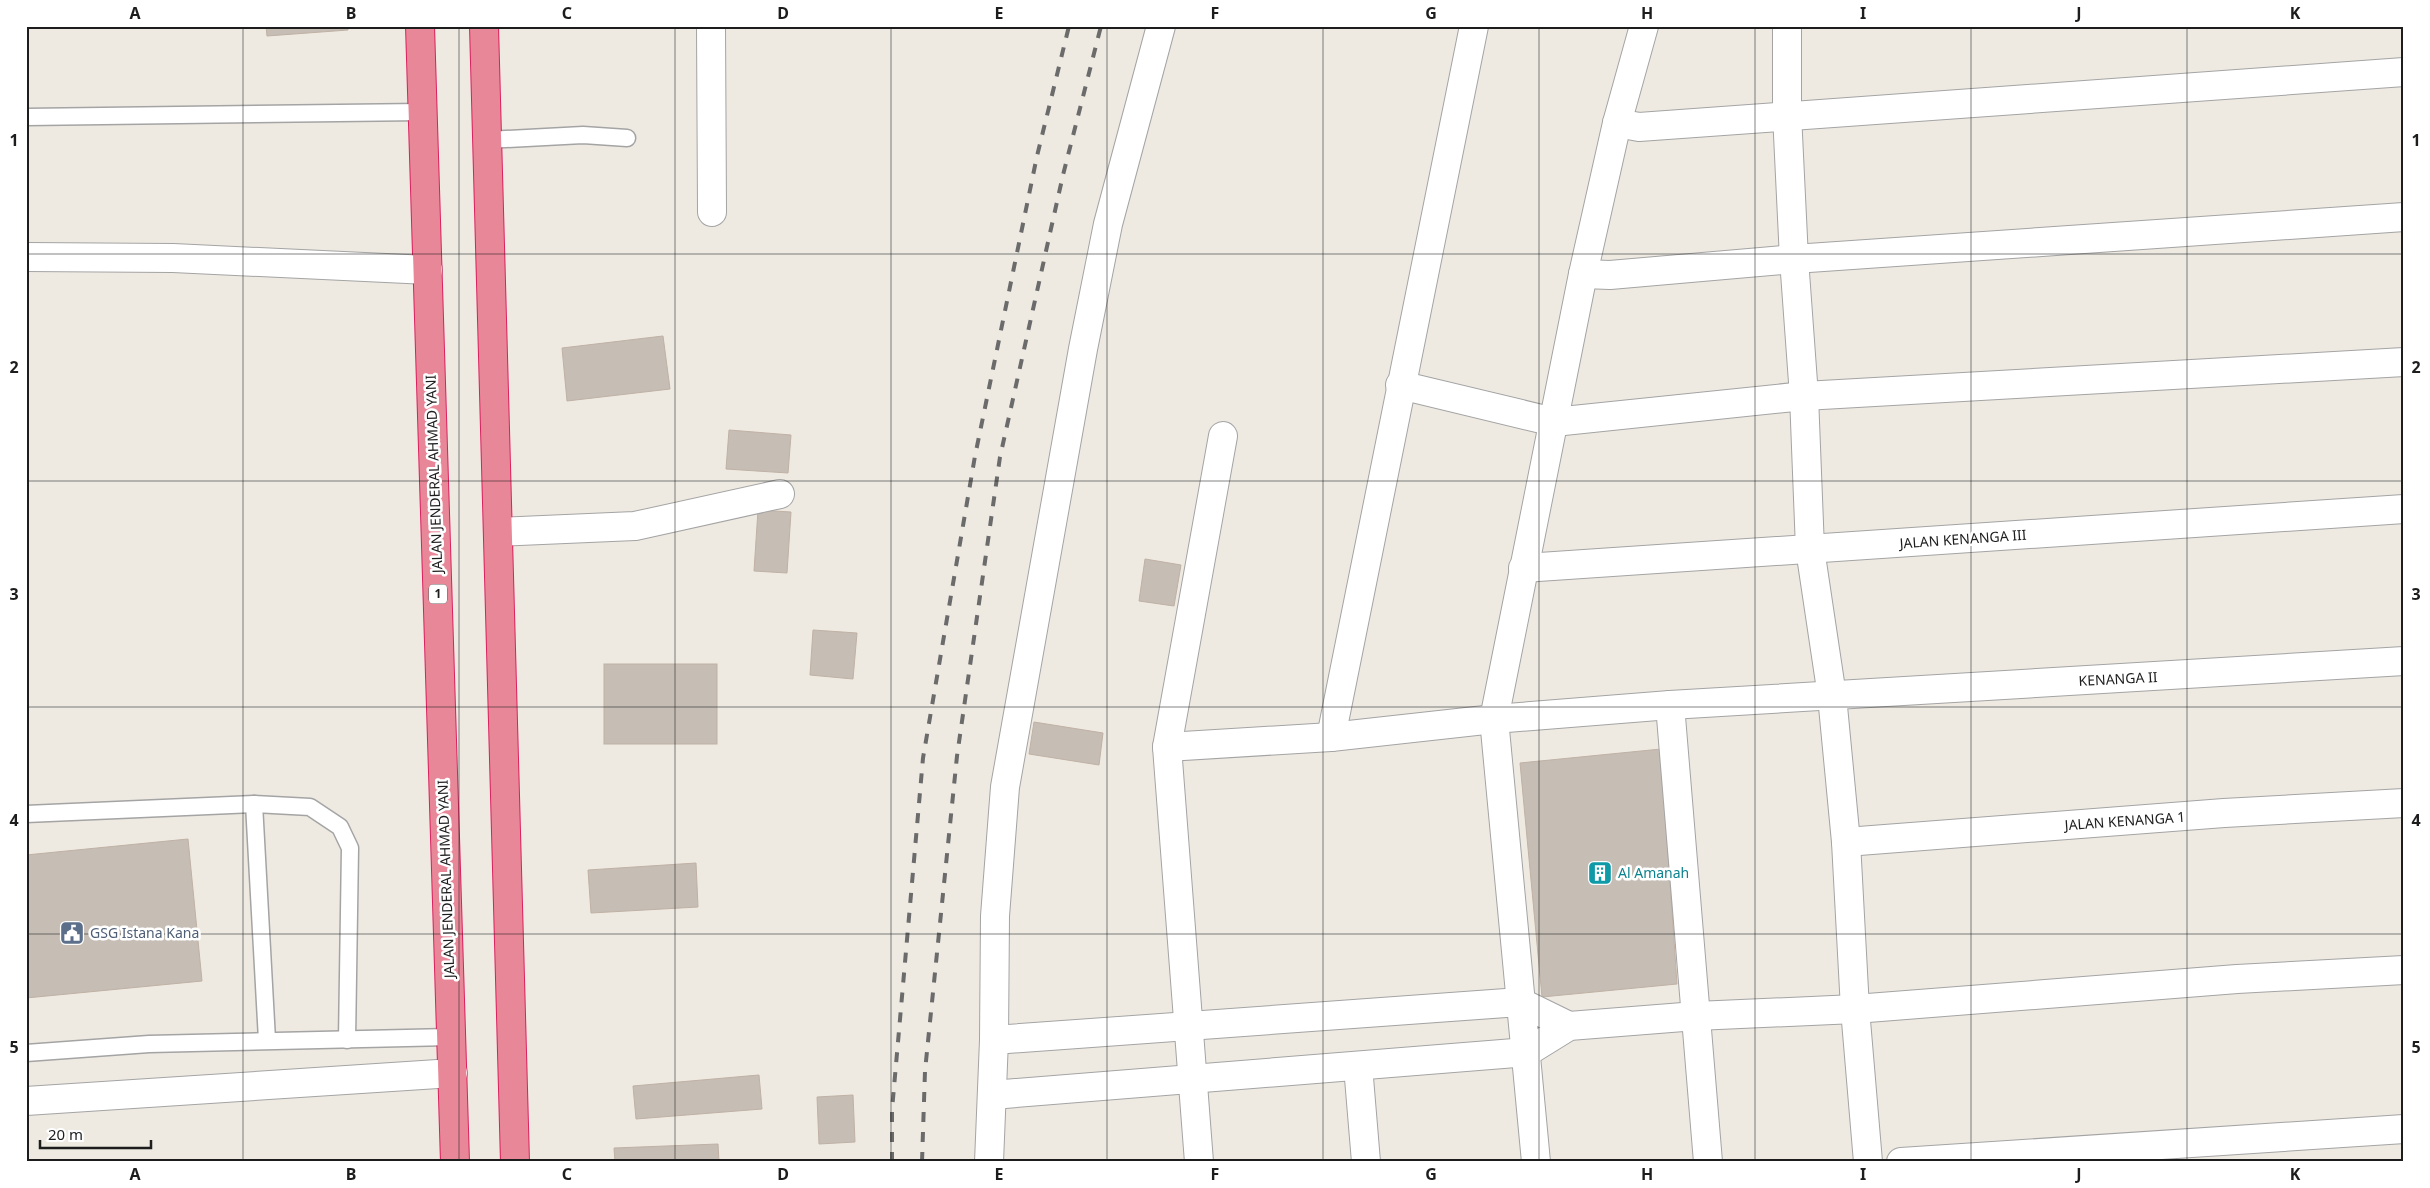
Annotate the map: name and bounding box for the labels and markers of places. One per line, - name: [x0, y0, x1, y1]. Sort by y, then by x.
- building icon: Al Amanah: [1587, 860, 1613, 886]
- place label: Al Amanah: [1618, 863, 1689, 882]
- public building icon: GSG Istana Kana: [59, 920, 85, 946]
- place label: GSG Istana Kana: [90, 923, 199, 942]

